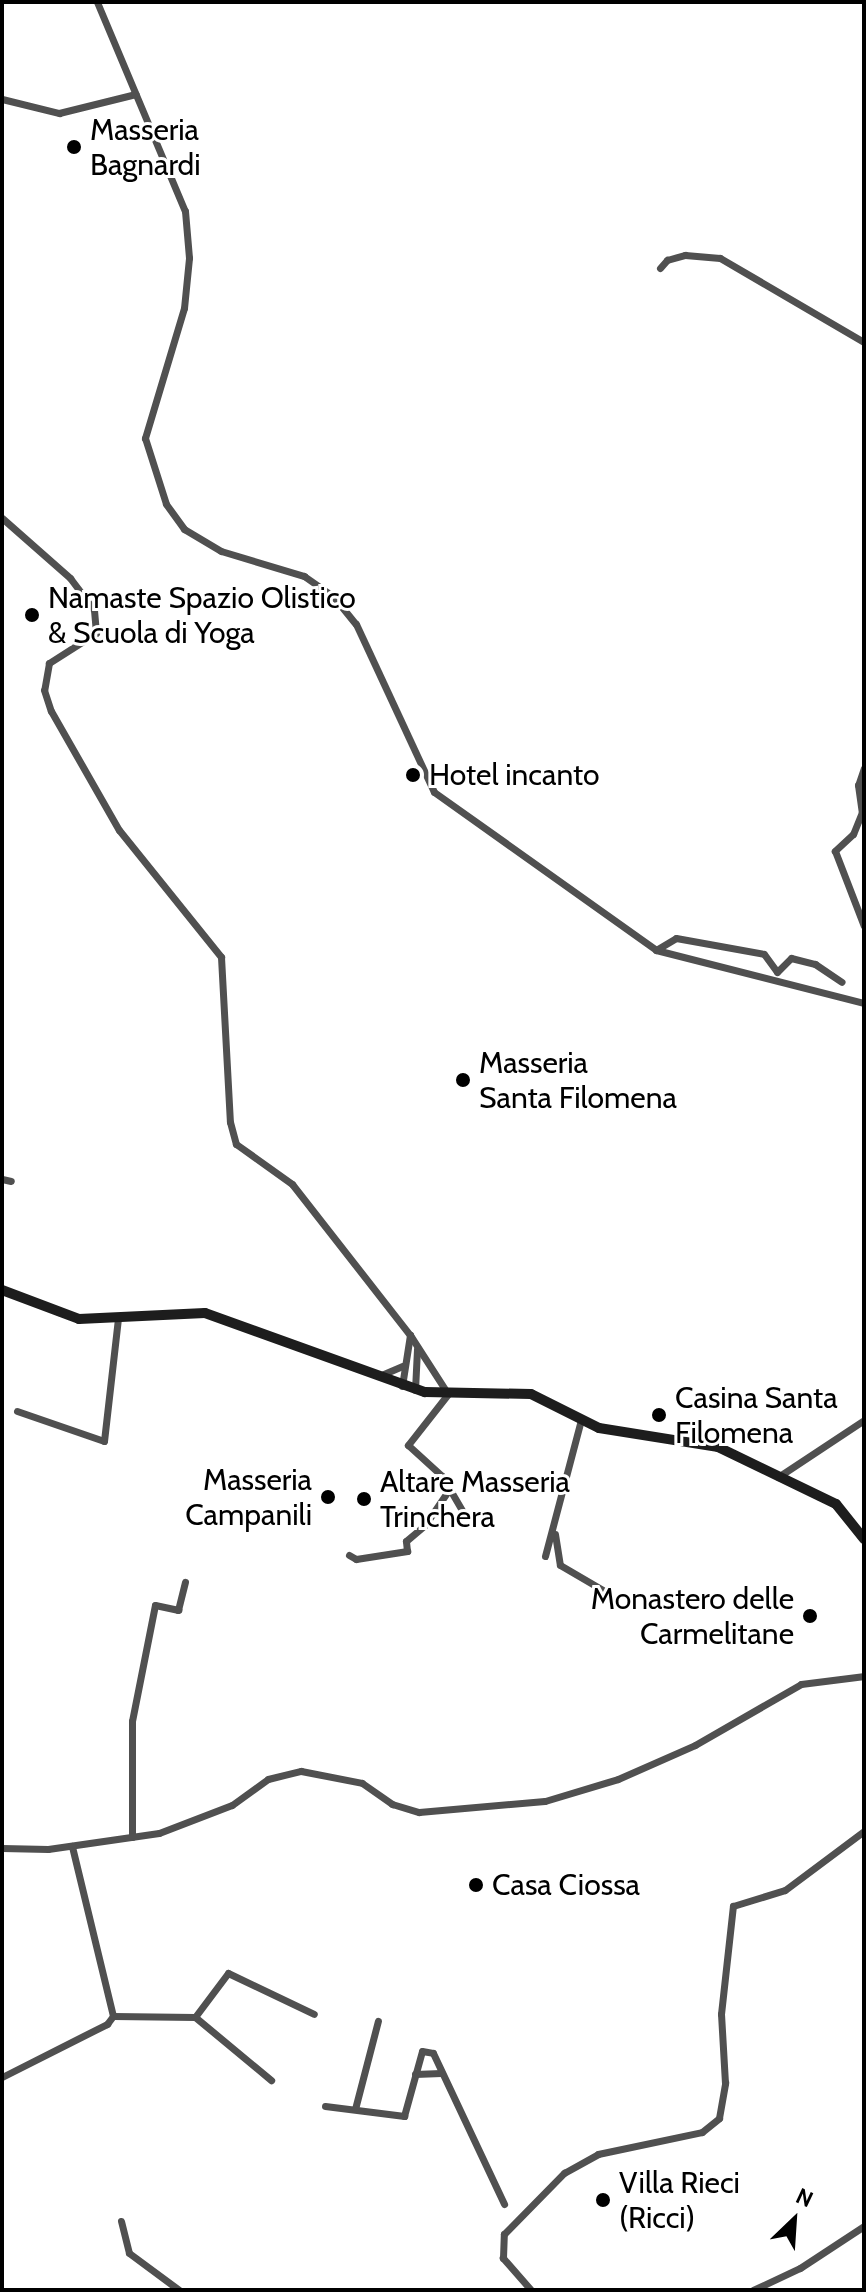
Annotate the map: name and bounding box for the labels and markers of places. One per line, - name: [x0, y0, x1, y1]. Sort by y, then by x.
- place label: Masseria Bagnardi: [90, 112, 201, 182]
- marker: Masseria Bagnardi: [65, 138, 83, 156]
- place label: Namaste Spazio Olistico & Scuola di Yoga: [48, 580, 356, 650]
- marker: Namaste Spazio Olistico & Scuola di Yoga: [23, 606, 41, 624]
- place label: Hotel incanto: [429, 757, 599, 793]
- marker: Hotel incanto: [404, 766, 422, 784]
- place label: Masseria Santa Filomena: [479, 1045, 677, 1116]
- marker: Masseria Santa Filomena: [454, 1071, 472, 1089]
- place label: Casina Santa Filomena: [675, 1380, 838, 1450]
- marker: Casina Santa Filomena: [650, 1406, 668, 1424]
- place label: Masseria Campanili: [185, 1462, 312, 1532]
- place label: Altare Masseria Trinchera: [380, 1464, 570, 1534]
- marker: Masseria Campanili: [319, 1488, 337, 1506]
- marker: Altare Masseria Trinchera: [355, 1490, 373, 1508]
- place label: Monastero delle Carmelitane: [591, 1581, 794, 1652]
- marker: Monastero delle Carmelitane: [801, 1607, 819, 1625]
- place label: Casa Ciossa: [492, 1867, 640, 1903]
- marker: Casa Ciossa: [467, 1876, 485, 1894]
- place label: Villa Rieci (Ricci): [619, 2165, 740, 2236]
- marker: Villa Rieci (Ricci): [594, 2191, 612, 2209]

